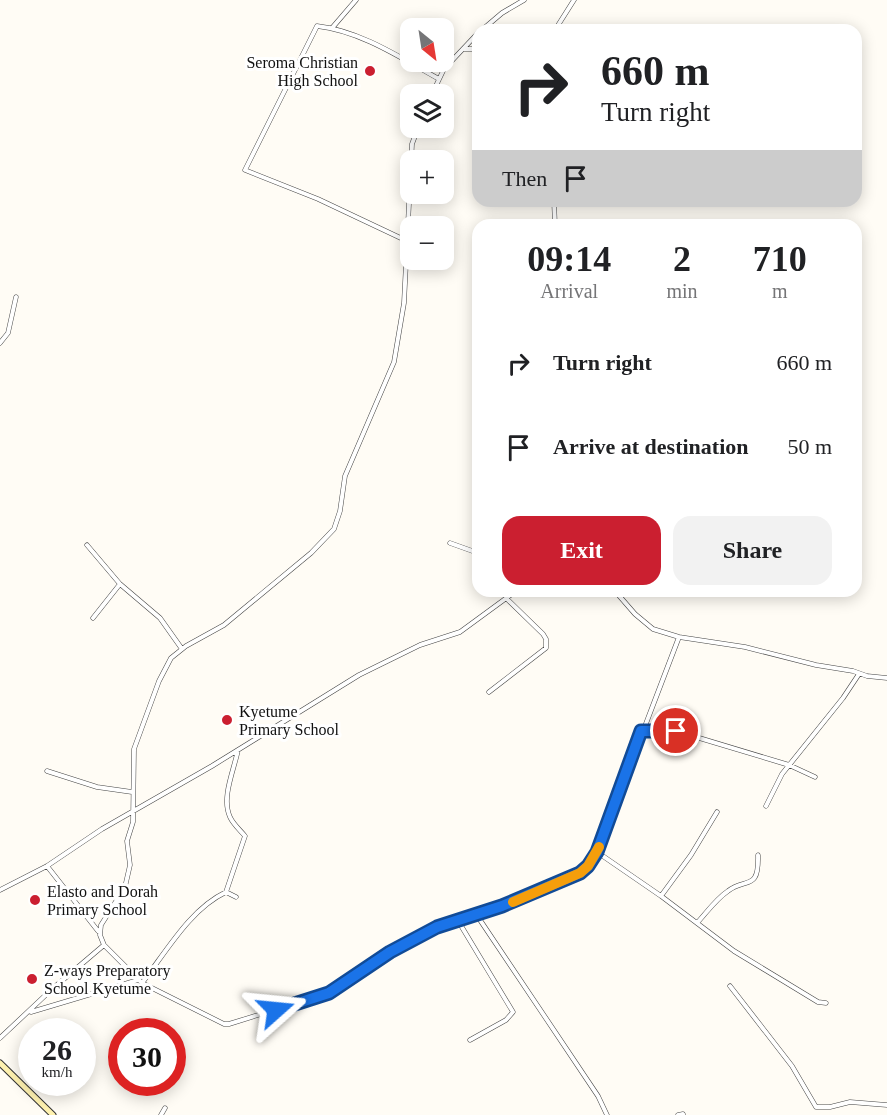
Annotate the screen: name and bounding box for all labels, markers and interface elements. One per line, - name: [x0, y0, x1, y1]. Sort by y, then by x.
- north arrow: [400, 18, 454, 72]
- map controls: [400, 18, 454, 270]
- icon: right: [502, 48, 580, 126]
- text: 660 m: [601, 48, 710, 94]
- place label: Seroma Christian High School: [246, 54, 359, 90]
- marker: Seroma Christian High School: [363, 64, 377, 78]
- button: layers: [400, 84, 454, 138]
- text: Turn right: [601, 97, 710, 127]
- button: +: [400, 150, 454, 204]
- icon: arrive: [559, 162, 592, 195]
- text: Then: [502, 166, 547, 191]
- button: −: [400, 216, 454, 270]
- text: 09:14: [527, 239, 611, 279]
- text: 2: [673, 239, 691, 279]
- text: 710: [753, 239, 807, 279]
- text: Arrival: [540, 280, 598, 302]
- text: min: [666, 280, 698, 302]
- text: m: [772, 280, 788, 302]
- icon: right: [502, 347, 535, 380]
- text: Turn right: [553, 350, 652, 375]
- text: 660 m: [776, 350, 832, 375]
- icon: arrive: [502, 431, 535, 464]
- text: Arrive at destination: [553, 434, 749, 459]
- text: 50 m: [787, 434, 832, 459]
- button: Exit: [502, 516, 661, 585]
- button: Share: [673, 516, 832, 585]
- place label: Kyetume Primary School: [239, 703, 340, 739]
- pin: [650, 705, 701, 756]
- marker: Kyetume Primary School: [220, 713, 234, 727]
- icon: arrive: [659, 714, 692, 747]
- place label: Elasto and Dorah Primary School: [47, 883, 158, 919]
- marker: Elasto and Dorah Primary School: [28, 893, 42, 907]
- place label: Z-ways Preparatory School Kyetume: [44, 962, 171, 998]
- marker: Z-ways Preparatory School Kyetume: [25, 972, 39, 986]
- position arrow: [244, 978, 308, 1042]
- speed limit sign: 30: [108, 1018, 186, 1096]
- text: 26: [42, 1033, 72, 1066]
- text: km/h: [42, 1064, 72, 1080]

